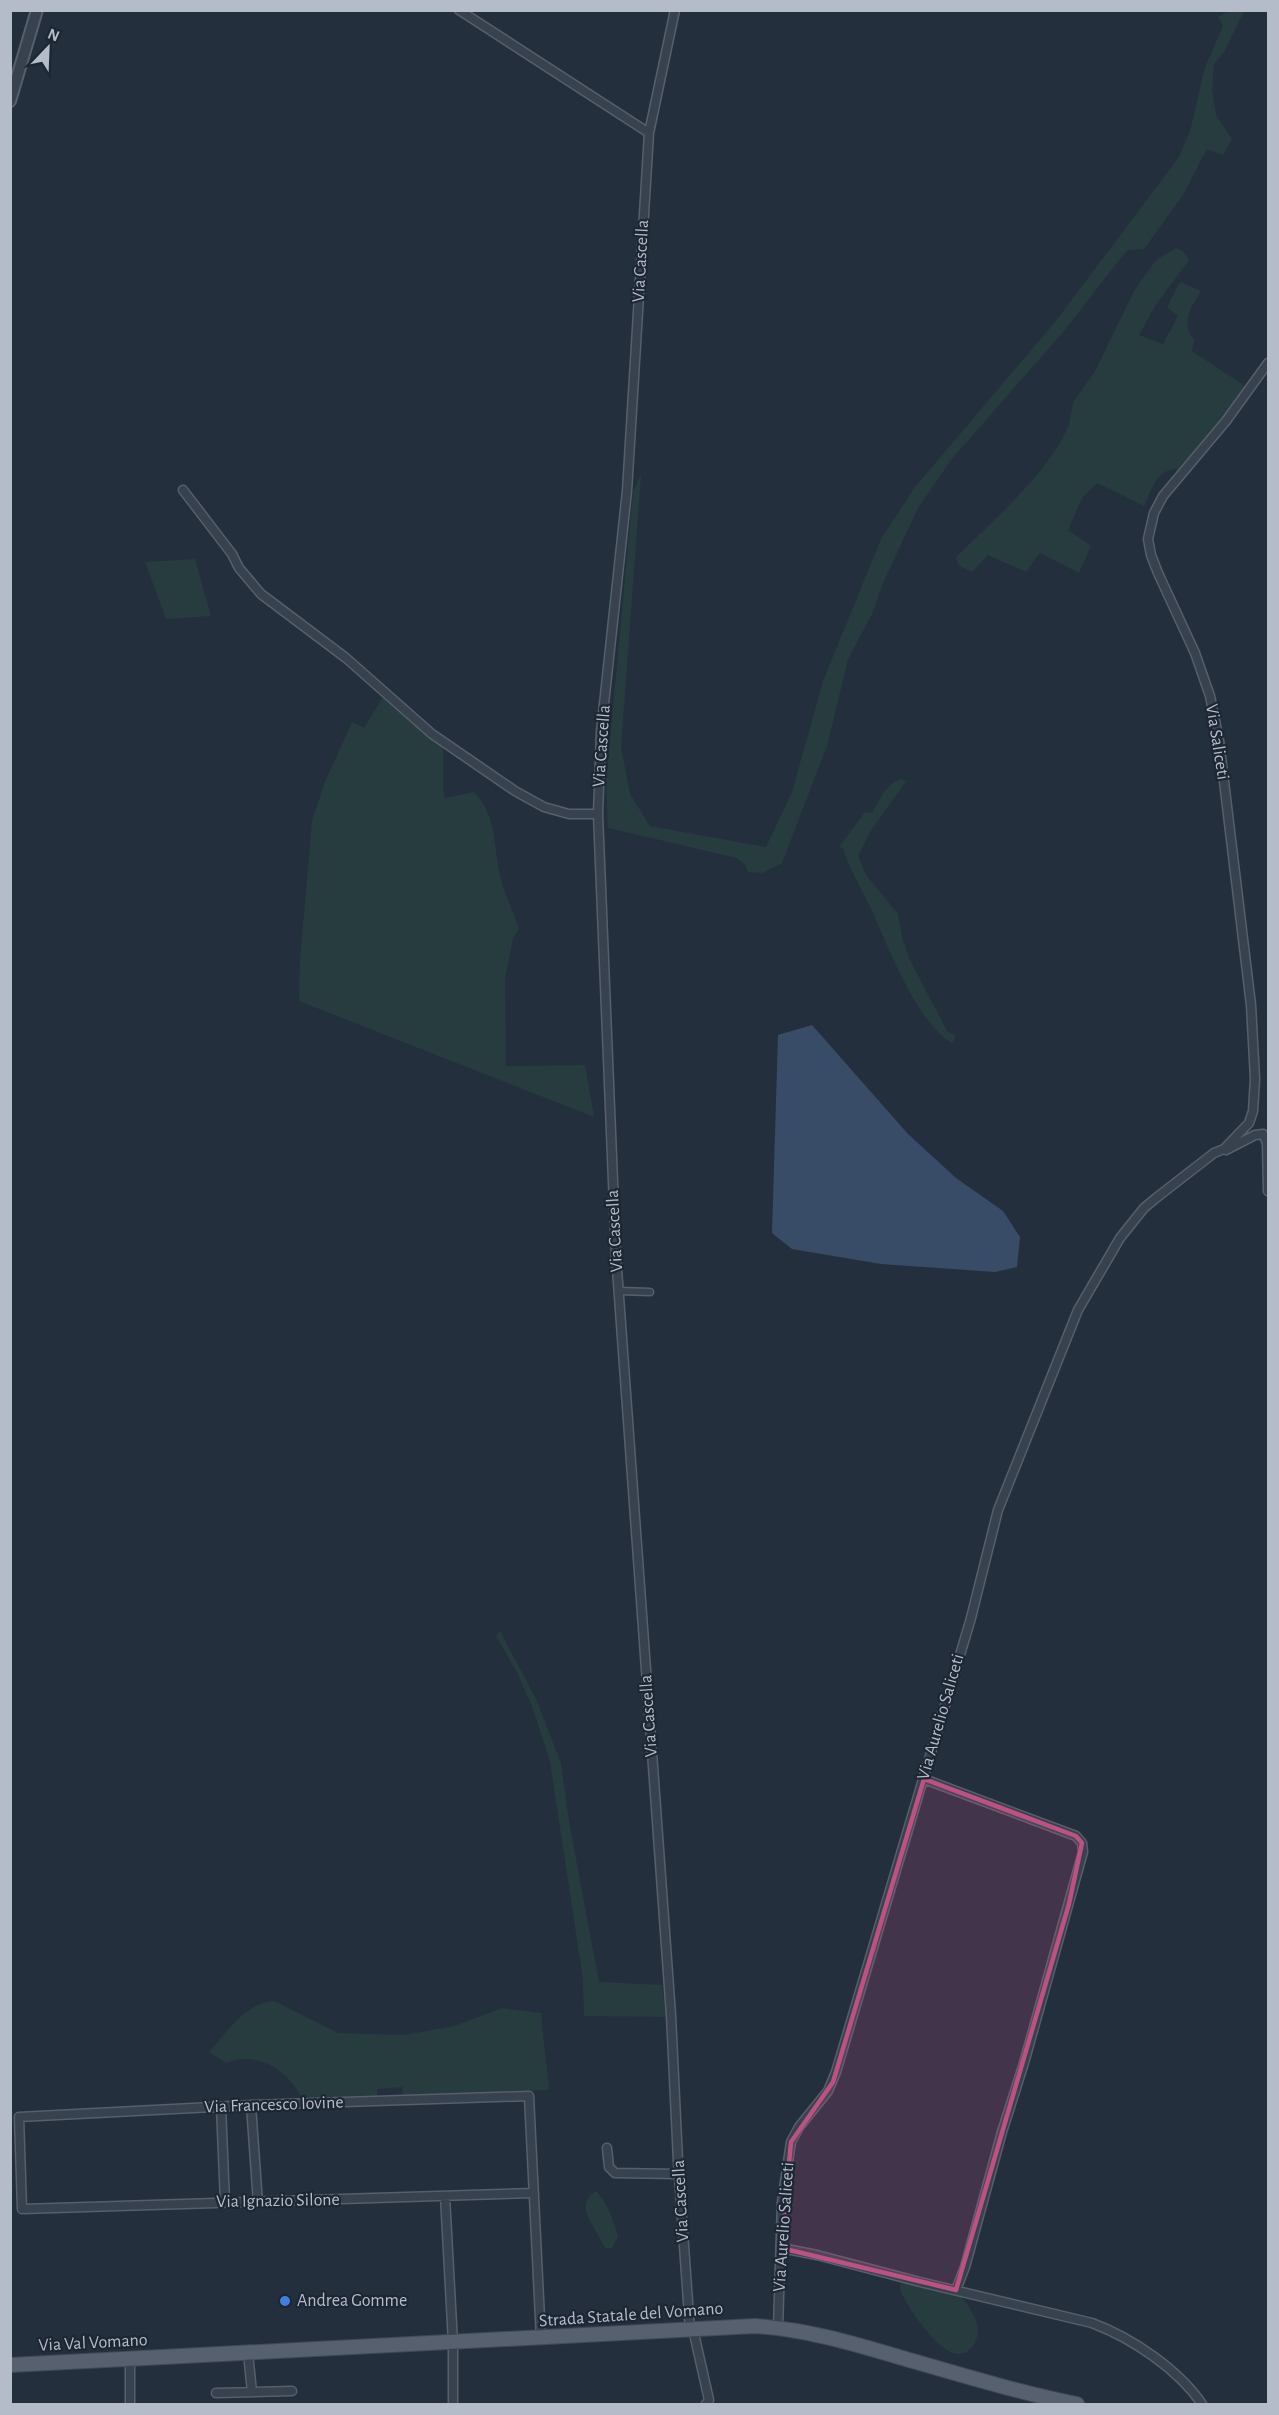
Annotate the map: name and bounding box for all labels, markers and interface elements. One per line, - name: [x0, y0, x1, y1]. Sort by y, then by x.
- north arrow: [18, 18, 78, 78]
- text: N: [45, 26, 62, 45]
- street label: Via Cascella: [630, 219, 652, 303]
- street label: Via Saliceti: [1202, 703, 1232, 781]
- street label: Via Cascella: [590, 704, 614, 788]
- street label: Via Cascella: [604, 1189, 626, 1273]
- street label: Via Aurelio Saliceti: [914, 1652, 968, 1782]
- street label: Via Cascella: [637, 1674, 661, 1758]
- street label: Via Francesco Iovine: [204, 2094, 344, 2116]
- street label: Via Cascella: [670, 2159, 692, 2243]
- street label: Via Aurelio Saliceti: [770, 2161, 798, 2293]
- street label: Via Ignazio Silone: [216, 2191, 340, 2211]
- place label: Andrea Gomme: [297, 2292, 407, 2310]
- marker: Andrea Gomme: [278, 2294, 292, 2308]
- street label: Strada Statale del Vomano: [538, 2300, 724, 2330]
- street label: Via Val Vomano: [38, 2331, 148, 2355]

